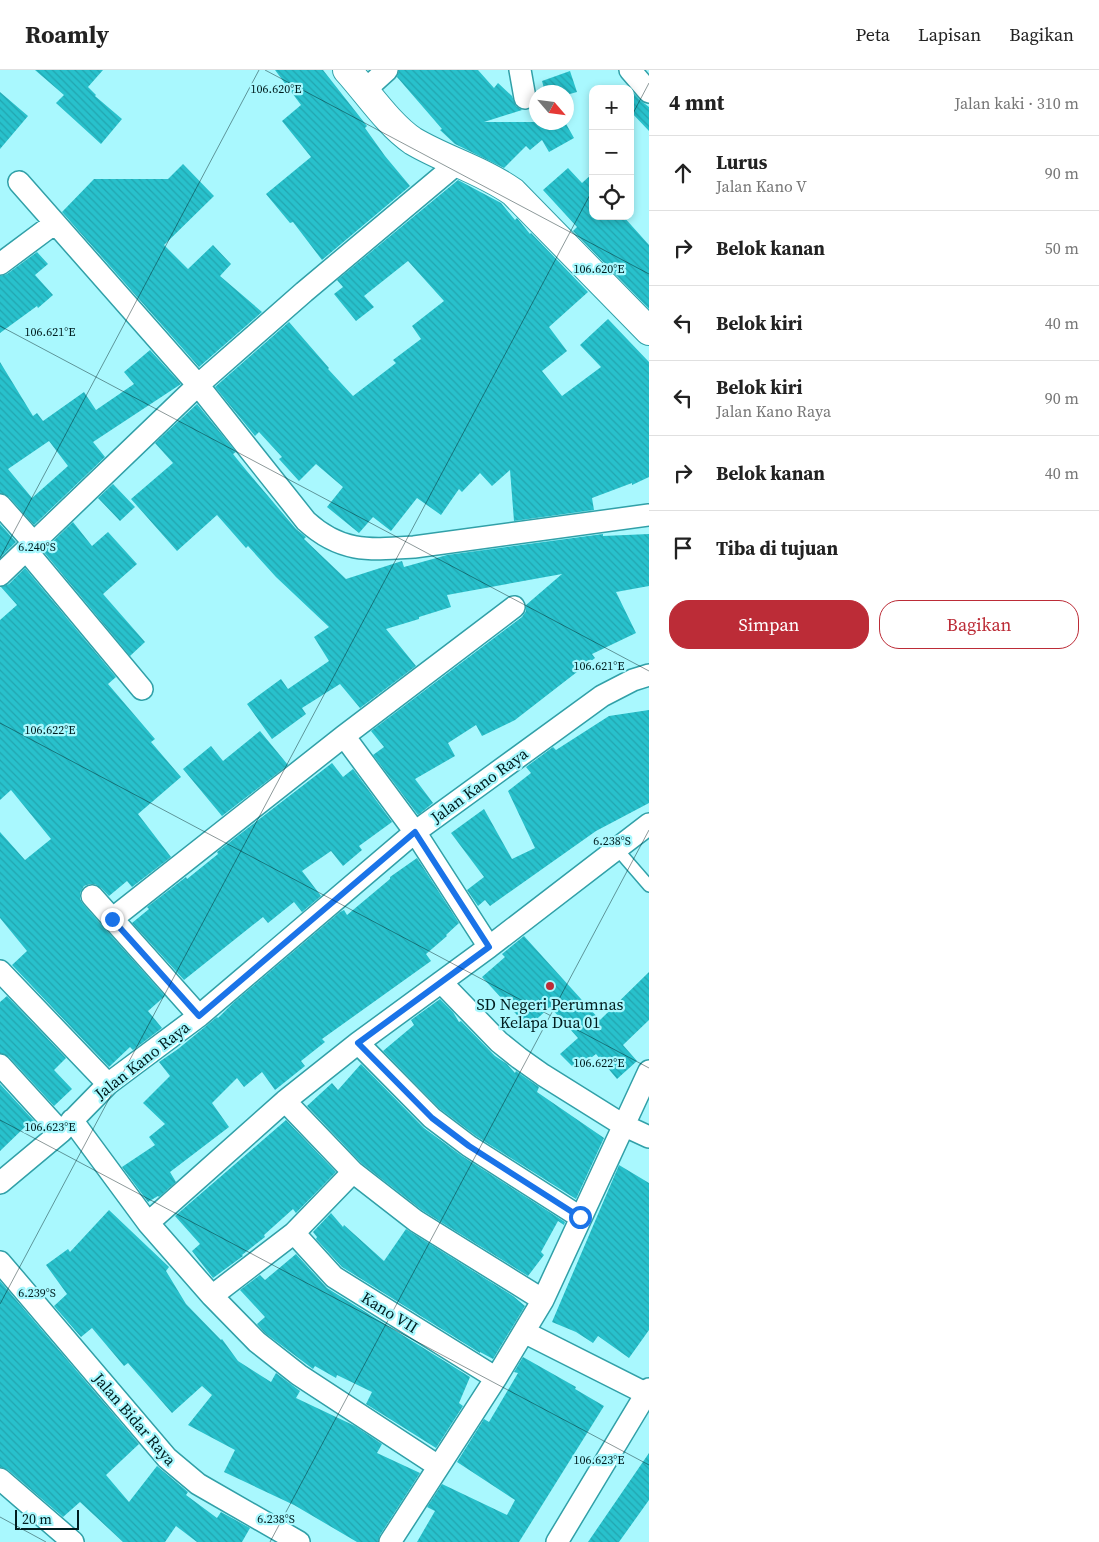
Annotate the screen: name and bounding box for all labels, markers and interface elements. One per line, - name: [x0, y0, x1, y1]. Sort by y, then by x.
- text: Roamly: [25, 18, 109, 51]
- text: Peta: [856, 22, 890, 47]
- text: Lapisan: [918, 22, 981, 47]
- text: Bagikan: [1009, 22, 1074, 47]
- text: 106.620°E: [251, 81, 301, 97]
- north arrow: [529, 85, 574, 130]
- map controls: [589, 85, 634, 220]
- button: +: [589, 85, 634, 130]
- text: 4 mnt: [669, 88, 724, 117]
- text: Jalan kaki · 310 m: [954, 92, 1079, 114]
- button: −: [589, 130, 634, 175]
- text: Lurus: [716, 149, 767, 175]
- icon: ahead: [669, 159, 697, 187]
- text: 90 m: [1045, 162, 1079, 184]
- button: locate: [589, 175, 634, 220]
- text: Jalan Kano V: [716, 175, 807, 197]
- icon: right: [669, 234, 697, 262]
- text: Belok kanan: [716, 235, 825, 261]
- text: 50 m: [1045, 237, 1079, 259]
- text: 106.620°E: [574, 261, 624, 277]
- icon: left: [669, 309, 697, 337]
- text: Belok kiri: [716, 310, 803, 336]
- text: 40 m: [1045, 312, 1079, 334]
- text: 106.621°E: [25, 324, 75, 340]
- text: Belok kiri: [716, 374, 803, 400]
- icon: left: [669, 384, 697, 412]
- text: 90 m: [1045, 387, 1079, 409]
- text: Jalan Kano Raya: [716, 400, 831, 422]
- icon: right: [669, 459, 697, 487]
- text: Belok kanan: [716, 460, 825, 486]
- text: 40 m: [1045, 462, 1079, 484]
- icon: arrive: [669, 534, 697, 562]
- text: Tiba di tujuan: [716, 535, 838, 561]
- text: 6.240°S: [18, 539, 56, 555]
- button: Simpan: [669, 600, 869, 649]
- button: Bagikan: [879, 600, 1079, 649]
- text: 106.621°E: [574, 658, 624, 674]
- text: 106.622°E: [25, 722, 75, 738]
- street label: Jalan Kano Raya: [425, 742, 533, 828]
- text: 6.238°S: [593, 833, 631, 849]
- route end: [101, 908, 124, 931]
- marker: SD Negeri Perumnas Kelapa Dua 01: [544, 980, 556, 992]
- place label: SD Negeri Perumnas Kelapa Dua 01: [477, 993, 624, 1033]
- street label: Jalan Kano Raya: [89, 1015, 195, 1105]
- text: 106.622°E: [574, 1055, 624, 1071]
- text: 106.623°E: [25, 1119, 75, 1135]
- route start: [569, 1206, 592, 1229]
- text: 6.239°S: [18, 1285, 56, 1301]
- street label: Kano VII: [357, 1286, 423, 1338]
- street label: Jalan Bidar Raya: [88, 1367, 182, 1471]
- text: 106.623°E: [574, 1452, 624, 1468]
- scale bar: [15, 1507, 79, 1530]
- text: 20 m: [22, 1509, 52, 1529]
- text: 6.238°S: [257, 1511, 295, 1527]

